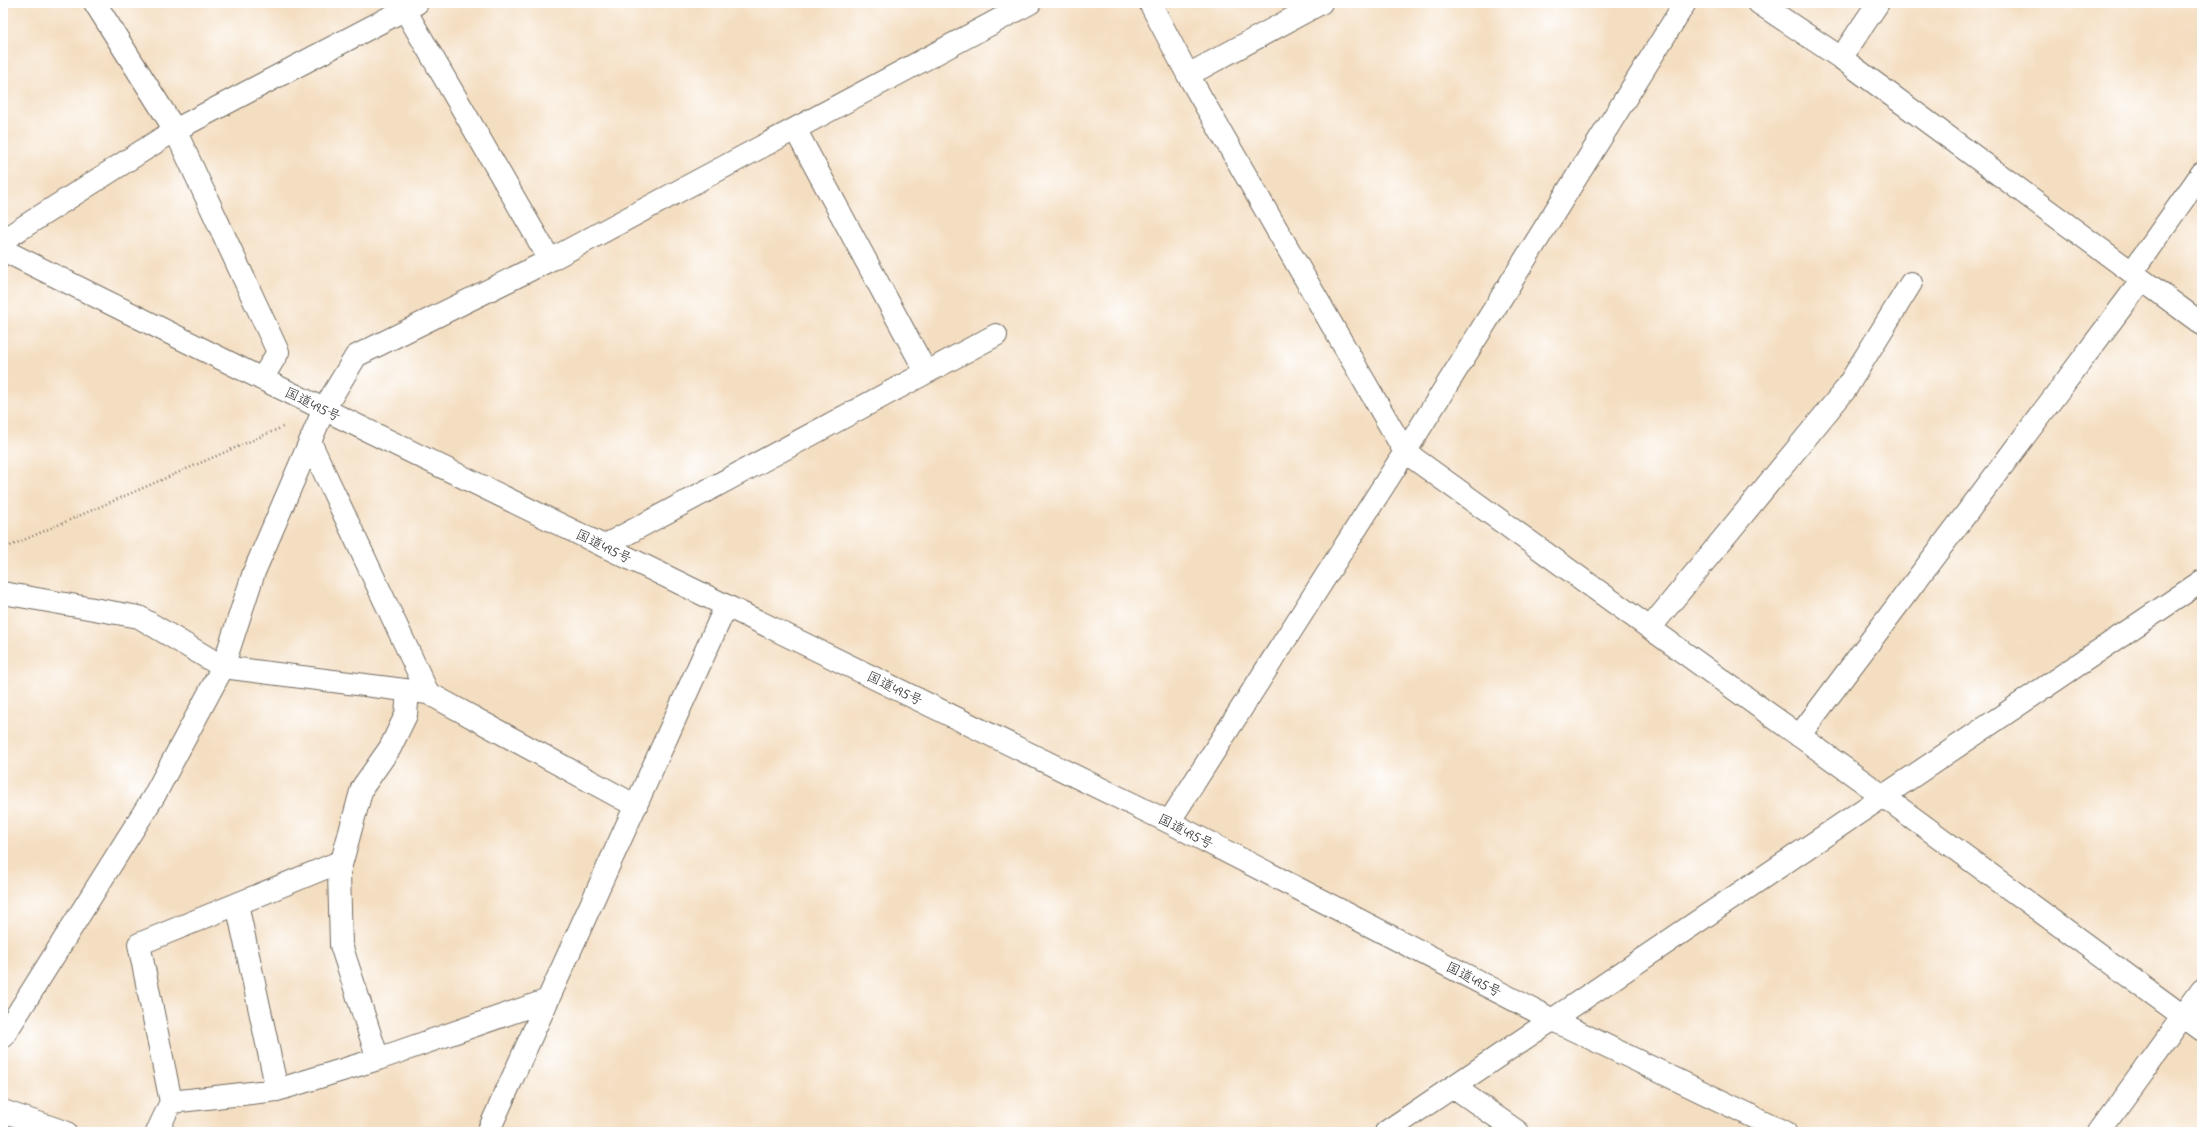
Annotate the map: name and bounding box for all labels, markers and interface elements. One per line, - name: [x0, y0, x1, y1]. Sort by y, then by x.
- street label: 国道495号: [281, 383, 344, 428]
- street label: 国道495号: [572, 525, 635, 570]
- street label: 国道495号: [863, 667, 926, 712]
- street label: 国道495号: [1154, 809, 1217, 855]
- street label: 国道495号: [1442, 957, 1505, 1003]

